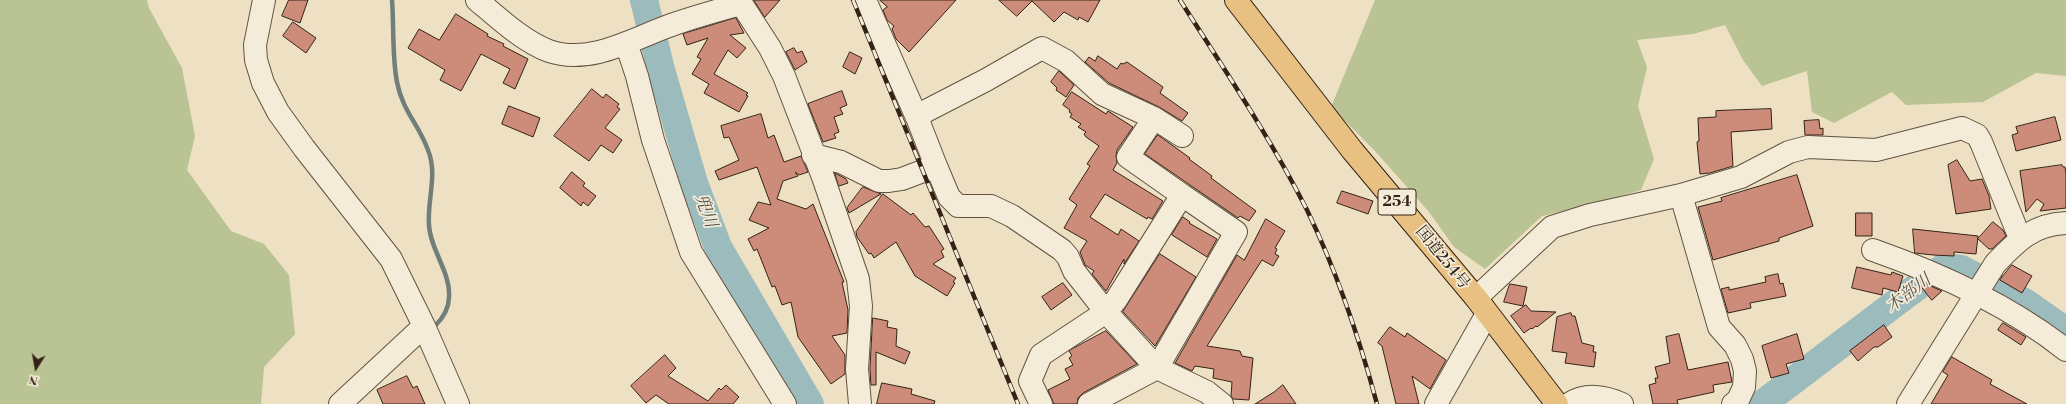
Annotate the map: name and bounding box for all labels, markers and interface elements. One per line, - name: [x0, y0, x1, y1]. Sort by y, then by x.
- road number: 254: [1378, 189, 1416, 215]
- water label: 兜川: [690, 192, 720, 230]
- street label: 国道254号: [1411, 223, 1473, 293]
- water label: 木部川: [1882, 271, 1936, 317]
- north arrow: [16, 348, 56, 388]
- text: N: [28, 372, 39, 387]

